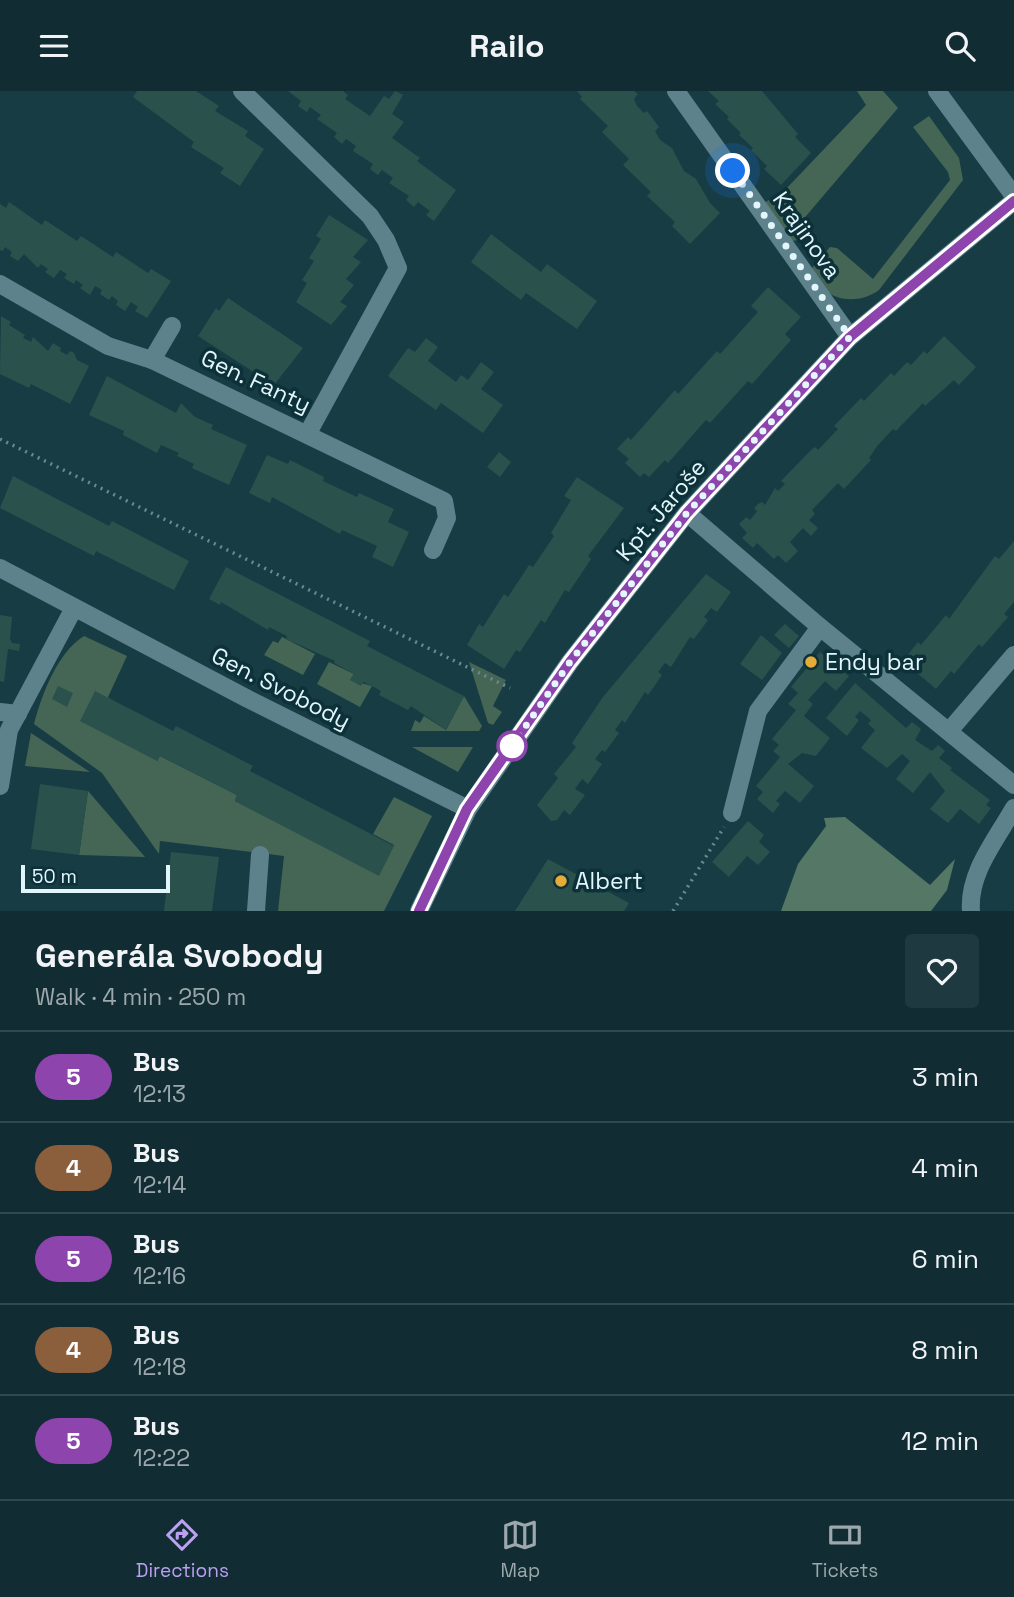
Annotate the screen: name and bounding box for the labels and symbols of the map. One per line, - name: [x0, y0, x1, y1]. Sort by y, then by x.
- your location: [715, 153, 750, 188]
- street label: Krajinova: [766, 185, 848, 285]
- street label: Gen. Fanty: [196, 343, 316, 419]
- street label: Kpt. Jaroše: [610, 453, 712, 567]
- street label: Gen. Svobody: [206, 640, 356, 736]
- place label: Endy bar: [825, 647, 924, 677]
- marker: Endy bar: [803, 654, 819, 670]
- unlabelled marker: [497, 731, 527, 761]
- scale bar: [21, 862, 170, 894]
- place label: Albert: [575, 866, 643, 896]
- marker: Albert: [553, 873, 569, 889]

